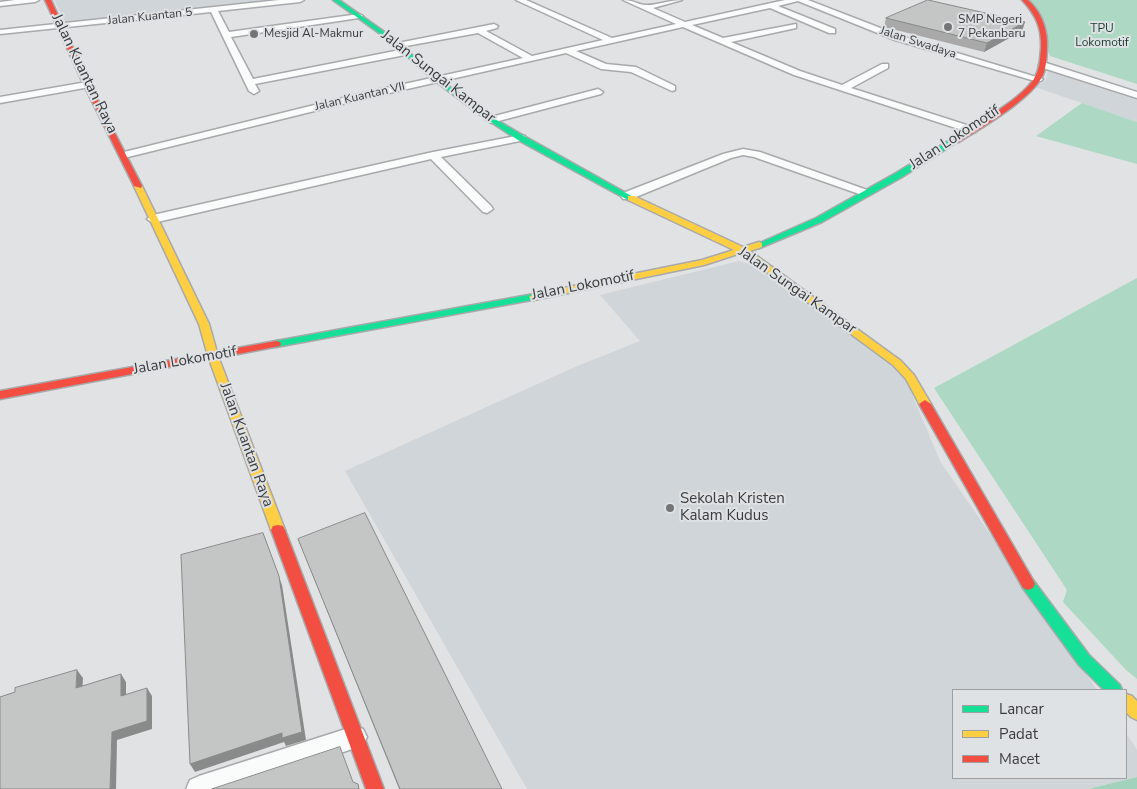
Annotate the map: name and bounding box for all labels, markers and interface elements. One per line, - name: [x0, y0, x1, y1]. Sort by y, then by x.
- street label: Jalan Kuantan 5: [107, 5, 193, 29]
- street label: Jalan Kuantan Raya: [47, 11, 121, 137]
- place label: SMP Negeri 7 Pekanbaru: [958, 13, 1025, 41]
- marker: SMP Negeri 7 Pekanbaru: [942, 21, 954, 33]
- park label: TPU Lokomotif: [1075, 22, 1129, 50]
- street label: Jalan Swadaya: [878, 24, 958, 62]
- place label: Mesjid Al-Makmur: [264, 27, 363, 41]
- street label: Jalan Sungai Kampar: [377, 27, 499, 127]
- marker: Mesjid Al-Makmur: [248, 28, 260, 40]
- street label: Jalan Kuantan VII: [313, 80, 407, 114]
- street label: Jalan Lokomotif: [906, 102, 1004, 174]
- street label: Jalan Sungai Kampar: [734, 243, 860, 339]
- street label: Jalan Lokomotif: [530, 267, 636, 305]
- street label: Jalan Lokomotif: [132, 343, 238, 379]
- street label: Jalan Kuantan Raya: [215, 381, 277, 509]
- place label: Sekolah Kristen Kalam Kudus: [680, 490, 785, 525]
- marker: Sekolah Kristen Kalam Kudus: [664, 502, 676, 514]
- legend: [952, 689, 1127, 779]
- text: Lancar: [999, 699, 1044, 719]
- text: Padat: [999, 724, 1038, 744]
- text: Macet: [999, 749, 1040, 769]

